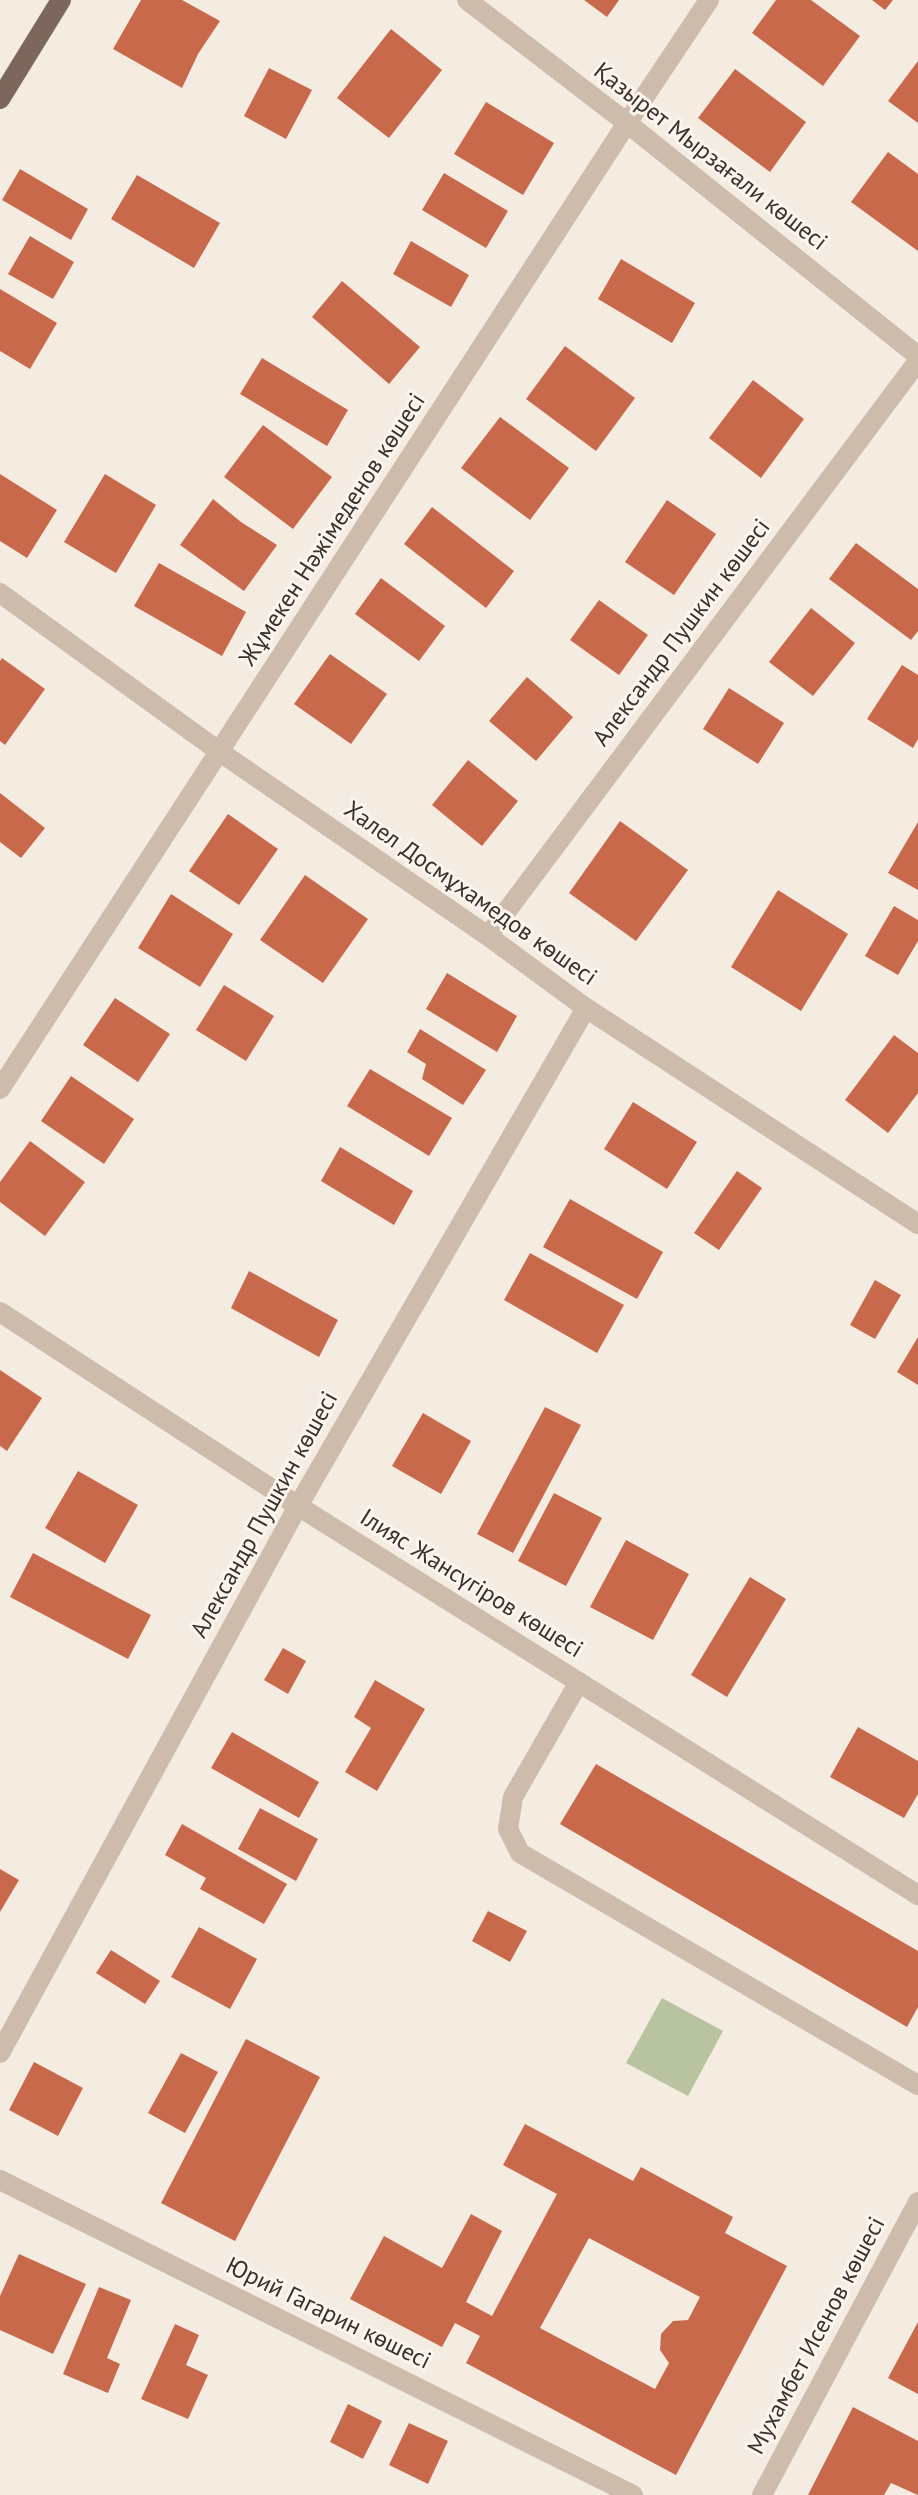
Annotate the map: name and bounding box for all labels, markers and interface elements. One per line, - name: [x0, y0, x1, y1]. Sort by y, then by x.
- street label: Қазырет Мырзағали көшесі: [588, 57, 832, 257]
- street label: Жұмекен Нәжімеденов көшесі: [234, 388, 432, 672]
- street label: Александр Пушкин көшесі: [587, 514, 777, 752]
- street label: Халел Досмұхамедов көшесі: [338, 796, 602, 992]
- street label: Александр Пушкин көшесі: [185, 1387, 345, 1643]
- street label: Ілияс Жансүгіров көшесі: [354, 1504, 588, 1664]
- street label: Мухамбет Исенов көшесі: [742, 2212, 892, 2460]
- street label: Юрий Гагарин көшесі: [221, 2252, 435, 2376]

